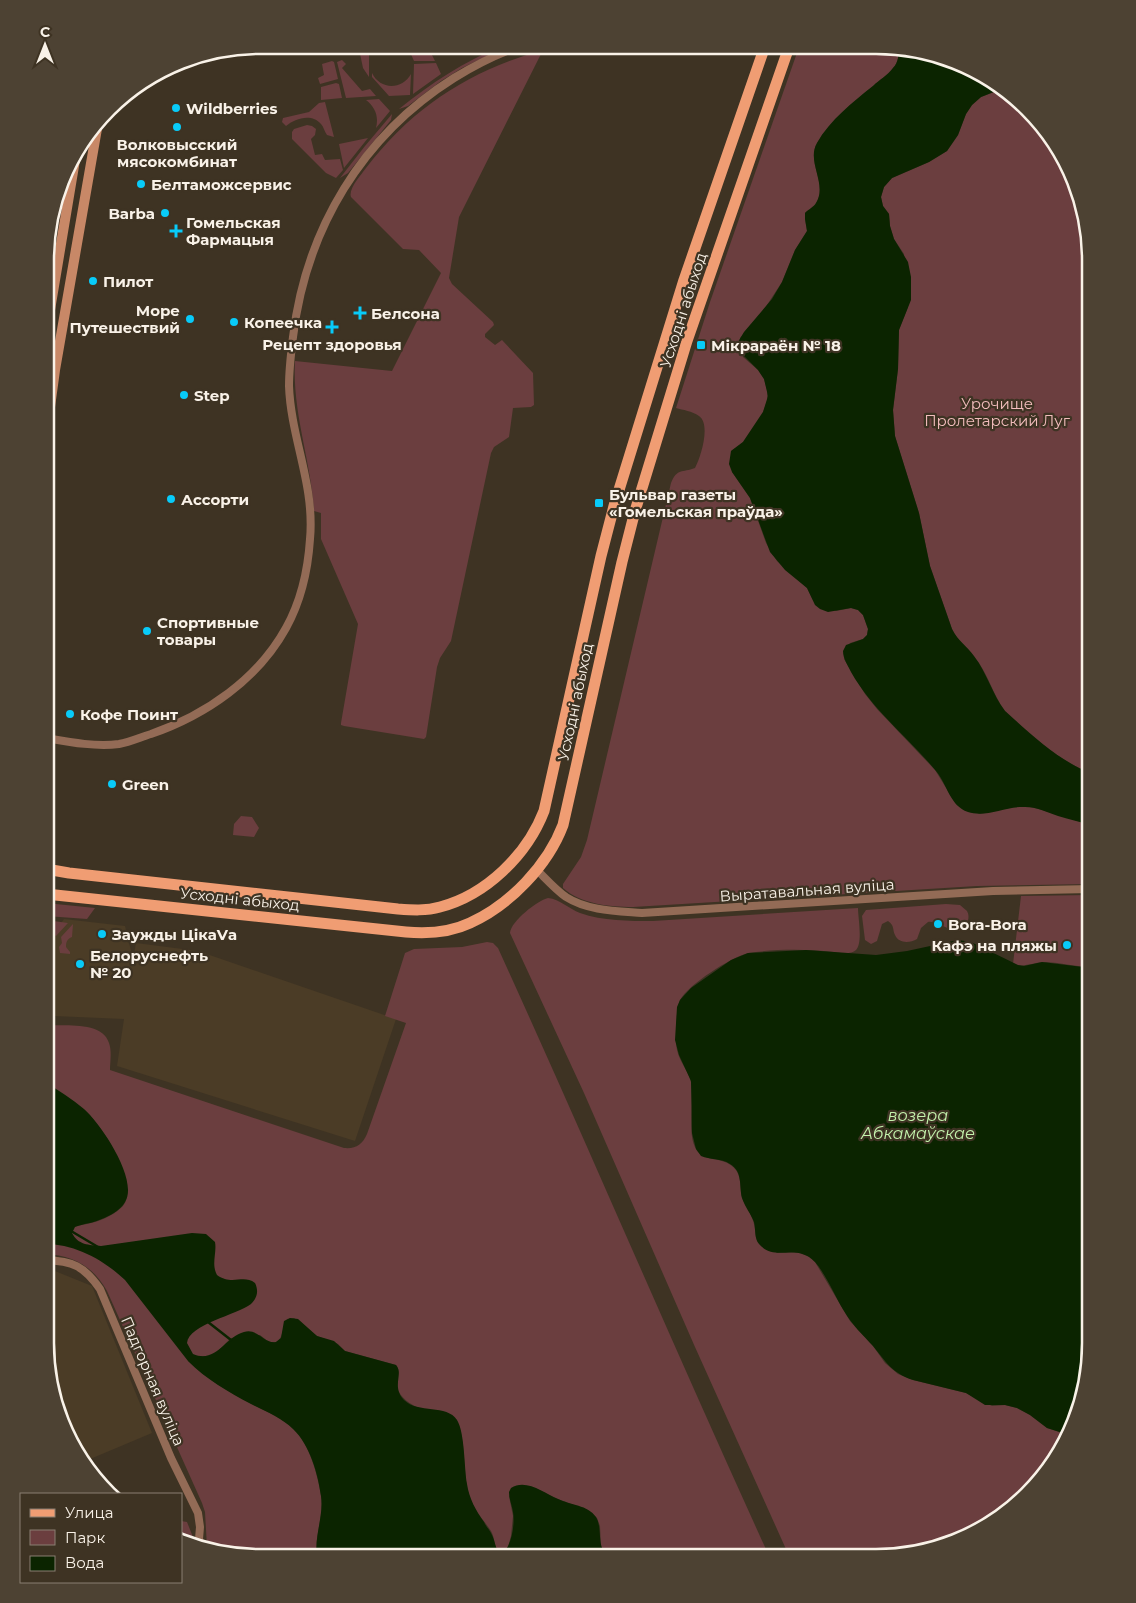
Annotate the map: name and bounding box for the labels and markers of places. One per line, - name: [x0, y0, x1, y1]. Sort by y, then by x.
- place label: Wildberries: [186, 99, 277, 118]
- marker: Wildberries: [170, 102, 182, 114]
- marker: Волковысский мясокомбинат: [171, 121, 183, 133]
- place label: Волковысский мясокомбинат: [117, 135, 237, 171]
- place label: Белтаможсервис: [151, 175, 292, 194]
- marker: Белтаможсервис: [135, 178, 147, 190]
- place label: Barba: [108, 204, 155, 223]
- marker: Barba: [159, 207, 171, 219]
- place label: Гомельская Фармацыя: [186, 213, 281, 249]
- marker: Гомельская Фармацыя: [170, 225, 182, 237]
- place label: Пилот: [103, 272, 153, 291]
- marker: Пилот: [87, 275, 99, 287]
- place label: Море Путешествий: [69, 301, 180, 337]
- place label: Белсона: [371, 304, 440, 323]
- marker: Белсона: [353, 306, 367, 320]
- marker: Море Путешествий: [184, 313, 196, 325]
- place label: Копеечка: [244, 313, 322, 332]
- marker: Копеечка: [228, 316, 240, 328]
- marker: Рецепт здоровья: [326, 321, 338, 333]
- place label: Рецепт здоровья: [262, 335, 402, 354]
- place label: Мікрараён № 18: [711, 336, 841, 355]
- marker: Мікрараён № 18: [695, 339, 707, 351]
- place label: Step: [194, 386, 230, 405]
- marker: Step: [178, 389, 190, 401]
- place label: Бульвар газеты «Гомельская праўда»: [609, 485, 783, 521]
- place label: Ассорти: [181, 490, 249, 509]
- marker: Ассорти: [165, 493, 177, 505]
- marker: Бульвар газеты «Гомельская праўда»: [593, 497, 605, 509]
- place label: Спортивные товары: [157, 613, 259, 649]
- marker: Спортивные товары: [141, 625, 153, 637]
- place label: Кофе Поинт: [80, 705, 178, 724]
- marker: Кофе Поинт: [64, 708, 76, 720]
- place label: Green: [122, 775, 169, 794]
- marker: Green: [106, 778, 118, 790]
- place label: Bora-Bora: [948, 915, 1027, 934]
- marker: Bora-Bora: [932, 918, 944, 930]
- place label: Заужды ЦікаVа: [111, 925, 237, 944]
- marker: Заужды ЦікаVа: [96, 928, 108, 940]
- place label: Кафэ на пляжы: [931, 936, 1057, 955]
- marker: Кафэ на пляжы: [1061, 939, 1073, 951]
- place label: Белоруснефть № 20: [90, 946, 208, 982]
- marker: Белоруснефть № 20: [74, 958, 86, 970]

